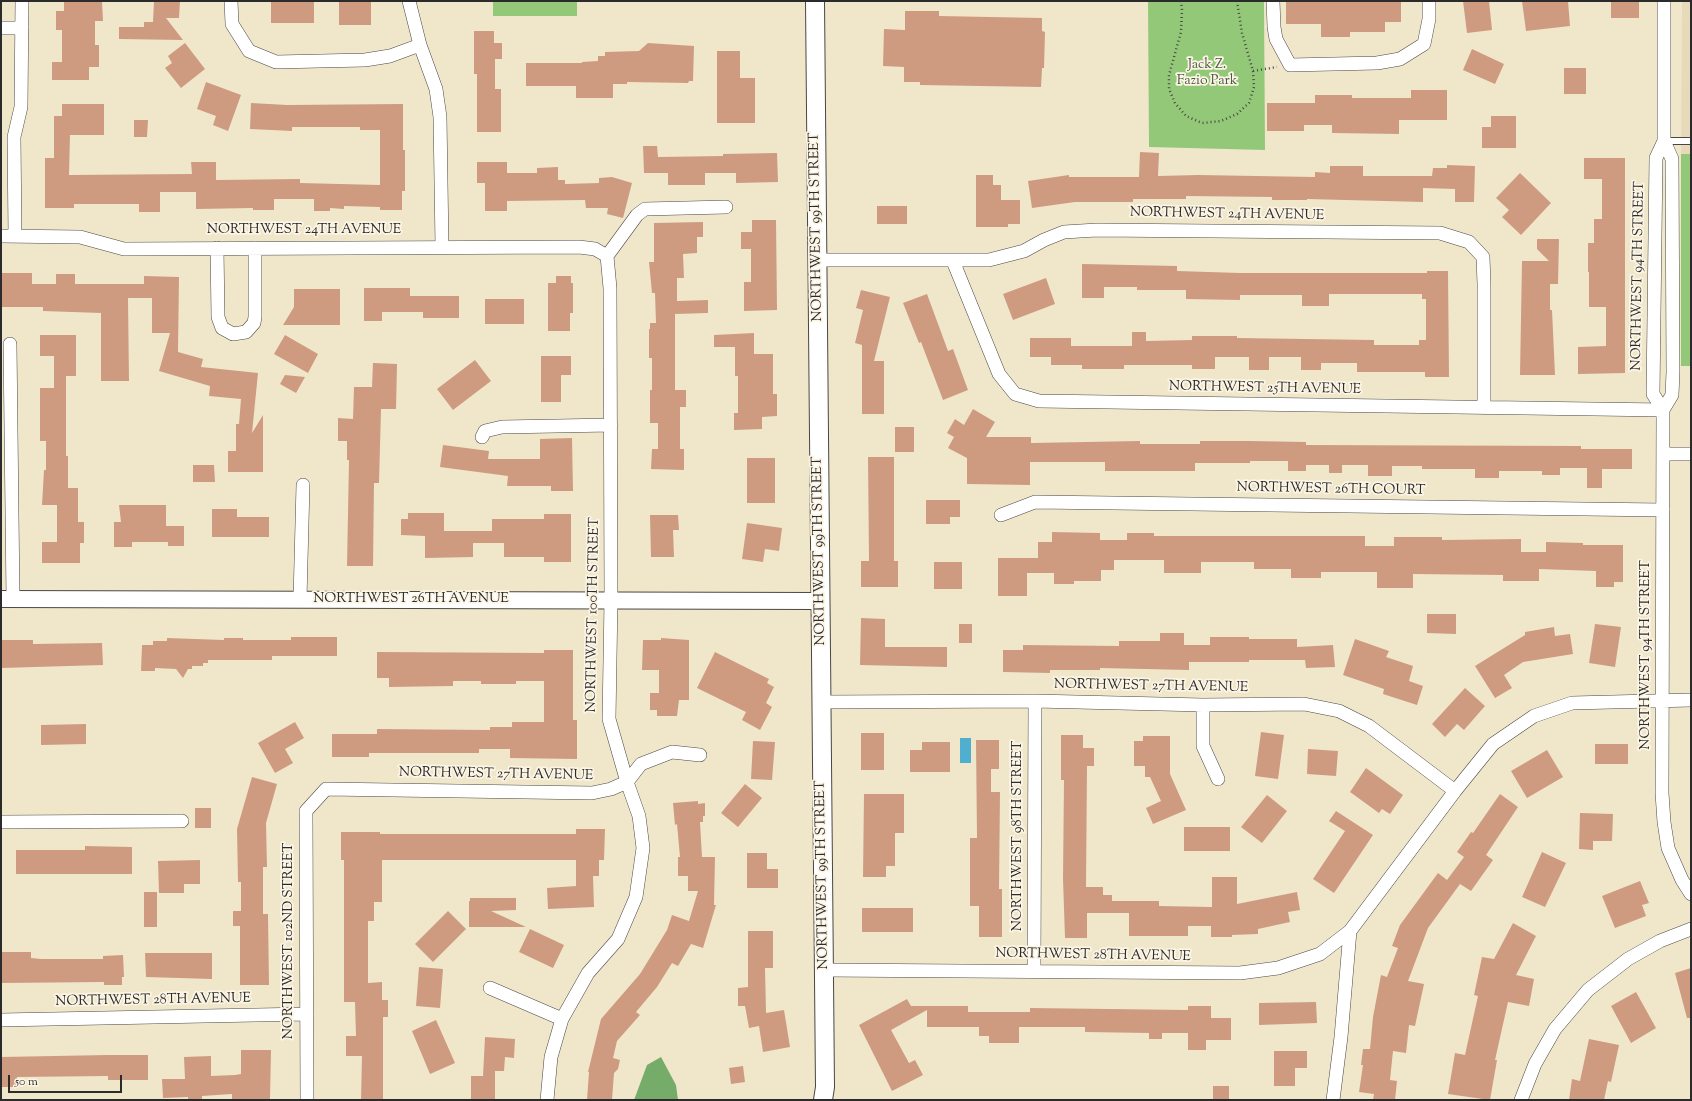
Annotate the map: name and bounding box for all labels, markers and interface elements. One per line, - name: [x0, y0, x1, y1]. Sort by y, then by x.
- park label: Jack Z. Fazio Park: [1177, 58, 1237, 90]
- street label: NORTHWEST 99TH STREET: [807, 132, 827, 322]
- street label: NORTHWEST 94TH STREET: [1629, 181, 1649, 371]
- street label: NORTHWEST 24TH AVENUE: [1130, 205, 1324, 225]
- street label: NORTHWEST 24TH AVENUE: [207, 223, 401, 239]
- street label: NORTHWEST 25TH AVENUE: [1169, 379, 1361, 399]
- street label: NORTHWEST 99TH STREET: [810, 456, 830, 646]
- street label: NORTHWEST 26TH COURT: [1237, 480, 1425, 500]
- street label: NORTHWEST 100TH STREET: [584, 517, 604, 713]
- street label: NORTHWEST 94TH STREET: [1639, 560, 1655, 750]
- street label: NORTHWEST 26TH AVENUE: [313, 592, 509, 608]
- street label: NORTHWEST 27TH AVENUE: [1054, 677, 1248, 697]
- street label: NORTHWEST 98TH STREET: [1011, 741, 1027, 931]
- street label: NORTHWEST 27TH AVENUE: [399, 765, 593, 785]
- street label: NORTHWEST 99TH STREET: [813, 780, 833, 970]
- street label: NORTHWEST 102ND STREET: [282, 843, 298, 1039]
- street label: NORTHWEST 28TH AVENUE: [995, 946, 1191, 966]
- street label: NORTHWEST 28TH AVENUE: [55, 991, 251, 1011]
- scale bar: [10, 1067, 124, 1093]
- text: 50 m: [15, 1073, 38, 1091]

